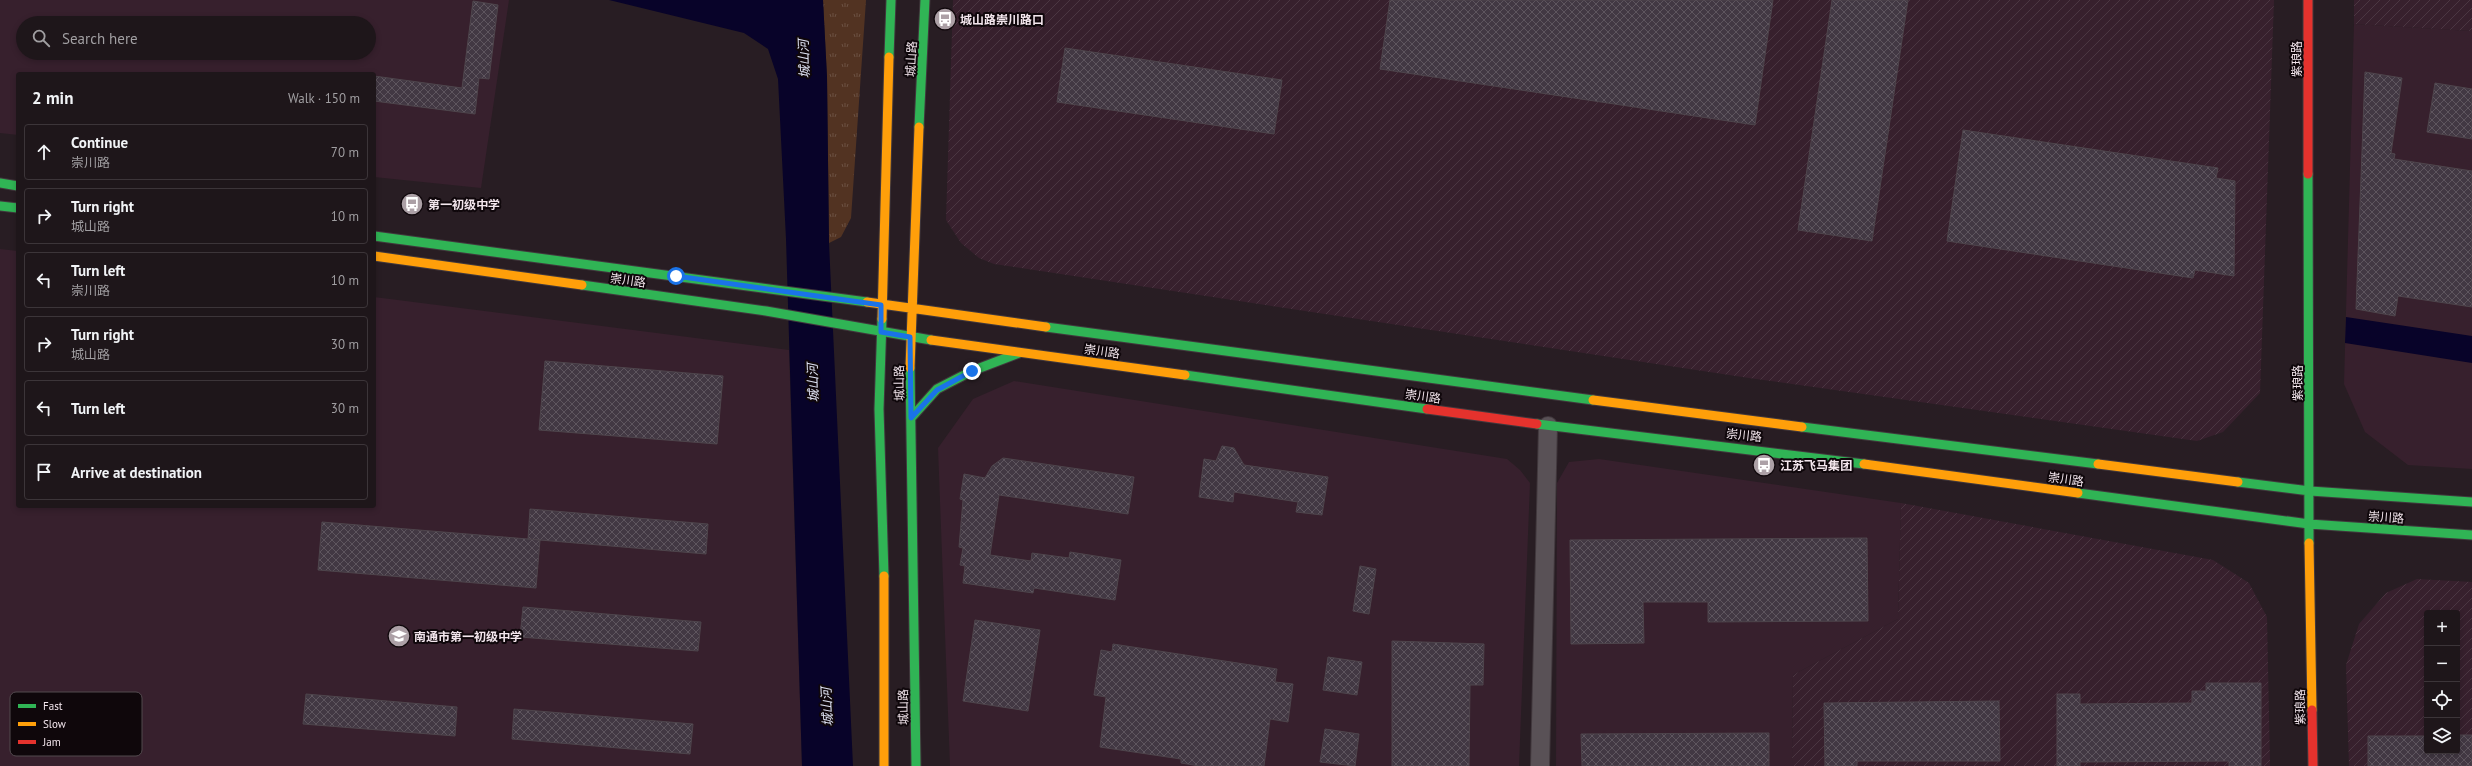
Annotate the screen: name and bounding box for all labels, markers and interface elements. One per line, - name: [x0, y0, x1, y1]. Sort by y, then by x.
- bus stop icon: 城山路崇川路口: [932, 6, 958, 32]
- place label: 城山路崇川路口: [960, 12, 1044, 27]
- search box: [16, 16, 376, 60]
- icon: search: [30, 27, 52, 49]
- text: Search here: [62, 29, 138, 48]
- water label: 城山河: [795, 36, 813, 79]
- street label: 城山路: [903, 41, 919, 77]
- street label: 紫琅路: [2289, 41, 2304, 77]
- text: 2 min: [32, 87, 73, 109]
- text: Walk · 150 m: [288, 90, 360, 107]
- text: Continue: [71, 133, 128, 152]
- icon: ahead: [33, 141, 55, 163]
- text: 70 m: [331, 144, 359, 161]
- text: 崇川路: [71, 154, 110, 171]
- bus stop icon: 第一初级中学: [399, 191, 425, 217]
- text: Turn right: [71, 197, 134, 216]
- place label: 第一初级中学: [428, 197, 500, 212]
- icon: right: [33, 205, 55, 227]
- text: 10 m: [331, 208, 359, 225]
- text: 城山路: [71, 218, 110, 235]
- text: Turn left: [71, 261, 125, 280]
- route start: [667, 267, 685, 285]
- icon: left: [33, 269, 55, 291]
- street label: 崇川路: [609, 270, 647, 290]
- text: 10 m: [331, 272, 359, 289]
- text: 崇川路: [71, 282, 110, 299]
- text: Turn right: [71, 325, 134, 344]
- icon: right: [33, 333, 55, 355]
- text: 30 m: [331, 336, 359, 353]
- street label: 崇川路: [1083, 341, 1121, 361]
- text: 城山路: [71, 346, 110, 363]
- water label: 城山河: [804, 360, 822, 403]
- route end: [963, 362, 981, 380]
- street label: 城山路: [891, 365, 907, 401]
- street label: 紫琅路: [2290, 365, 2305, 401]
- street label: 崇川路: [1404, 386, 1442, 406]
- icon: left: [33, 397, 55, 419]
- text: Turn left: [71, 399, 125, 418]
- text: 30 m: [331, 400, 359, 417]
- street label: 崇川路: [1725, 426, 1763, 444]
- bus stop icon: 江苏飞马集团: [1751, 452, 1777, 478]
- place label: 江苏飞马集团: [1780, 458, 1852, 473]
- icon: arrive: [33, 461, 55, 483]
- text: Arrive at destination: [71, 463, 202, 482]
- street label: 崇川路: [2047, 469, 2085, 489]
- street label: 崇川路: [2368, 508, 2404, 526]
- map controls: [2424, 610, 2460, 754]
- button: +: [2424, 610, 2460, 646]
- school or university icon: 南通市第一初级中学: [386, 623, 412, 649]
- place label: 南通市第一初级中学: [414, 629, 522, 644]
- button: −: [2424, 646, 2460, 682]
- button: locate: [2424, 682, 2460, 718]
- water label: 城山河: [817, 684, 837, 727]
- street label: 城山路: [895, 689, 911, 725]
- street label: 紫琅路: [2292, 689, 2308, 725]
- legend: [10, 692, 142, 756]
- text: Fast: [43, 699, 63, 713]
- text: Slow: [43, 717, 66, 731]
- button: layers: [2424, 718, 2460, 754]
- text: Jam: [42, 735, 61, 749]

